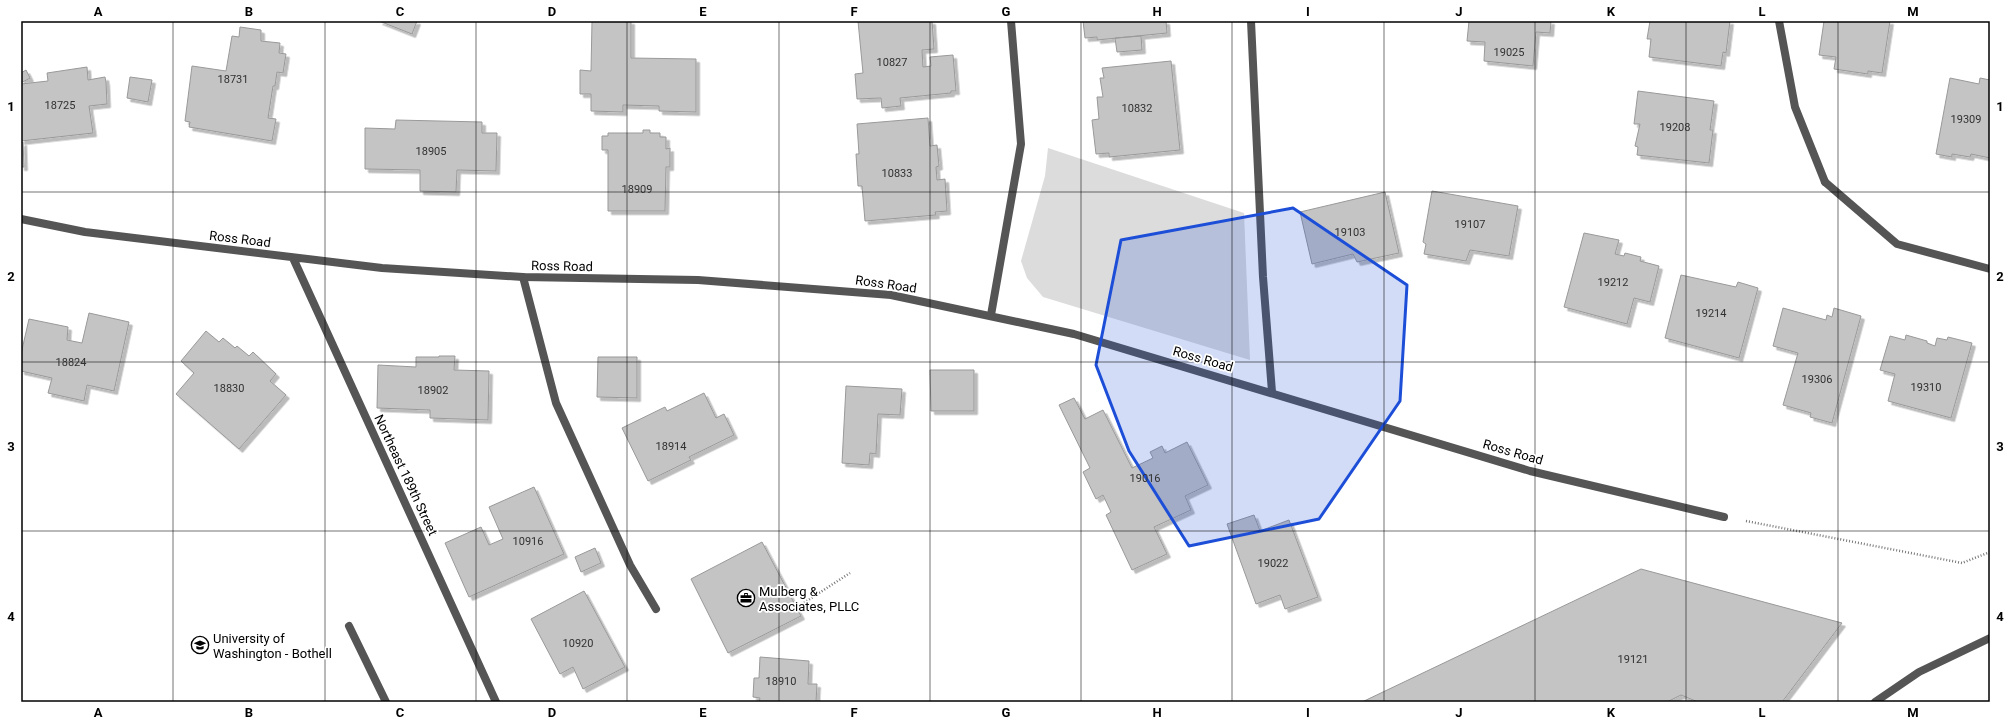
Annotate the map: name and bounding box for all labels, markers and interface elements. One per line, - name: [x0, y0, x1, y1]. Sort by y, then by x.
- text: A: [94, 4, 103, 19]
- text: B: [245, 4, 253, 19]
- text: C: [396, 4, 405, 19]
- text: D: [548, 4, 556, 19]
- text: E: [699, 4, 707, 19]
- text: F: [850, 4, 858, 19]
- text: G: [1002, 4, 1011, 19]
- text: H: [1152, 4, 1162, 19]
- text: I: [1306, 4, 1310, 19]
- text: J: [1455, 4, 1463, 19]
- text: K: [1607, 4, 1616, 19]
- text: L: [1758, 4, 1766, 19]
- text: M: [1907, 4, 1919, 19]
- house number: 19025: [1494, 46, 1524, 59]
- house number: 10827: [877, 56, 907, 69]
- house number: 18731: [218, 73, 248, 86]
- text: 1: [7, 99, 15, 114]
- house number: 18725: [45, 99, 75, 112]
- text: 1: [1996, 99, 2004, 114]
- house number: 10832: [1122, 102, 1152, 115]
- house number: 19309: [1951, 113, 1981, 126]
- house number: 19208: [1660, 121, 1690, 134]
- house number: 18905: [416, 145, 446, 158]
- house number: 10833: [882, 167, 912, 180]
- house number: 18909: [622, 183, 652, 196]
- house number: 19107: [1455, 218, 1485, 231]
- house number: 19103: [1335, 226, 1365, 239]
- street label: Ross Road: [208, 228, 272, 250]
- street label: Ross Road: [531, 258, 593, 274]
- text: 2: [7, 269, 15, 284]
- text: 2: [1996, 269, 2004, 284]
- street label: Ross Road: [854, 272, 918, 296]
- house number: 19212: [1598, 276, 1628, 289]
- house number: 19214: [1696, 307, 1726, 320]
- street label: Ross Road: [1171, 343, 1235, 375]
- house number: 18824: [56, 356, 86, 369]
- house number: 19306: [1802, 373, 1832, 386]
- house number: 19310: [1911, 381, 1941, 394]
- house number: 18830: [214, 382, 244, 395]
- house number: 18902: [418, 384, 448, 397]
- street label: Northeast 189th Street: [371, 412, 441, 538]
- street label: Ross Road: [1481, 436, 1545, 468]
- text: 3: [7, 439, 15, 454]
- text: 3: [1996, 439, 2004, 454]
- house number: 18914: [656, 440, 686, 453]
- house number: 19016: [1130, 472, 1160, 485]
- house number: 10916: [513, 535, 543, 548]
- house number: 19022: [1258, 557, 1288, 570]
- place label: Mulberg & Associates, PLLC: [759, 584, 859, 614]
- office icon: Mulberg & Associates, PLLC: [736, 588, 756, 608]
- text: 4: [7, 609, 15, 624]
- text: 4: [1996, 609, 2004, 624]
- place label: University of Washington - Bothell: [213, 631, 332, 661]
- school or university icon: University of Washington - Bothell: [190, 635, 210, 655]
- house number: 10920: [563, 637, 593, 650]
- house number: 19121: [1618, 653, 1648, 666]
- house number: 18910: [766, 675, 796, 688]
- text: A: [94, 705, 103, 720]
- text: B: [245, 705, 253, 720]
- text: C: [396, 705, 405, 720]
- text: D: [548, 705, 556, 720]
- text: E: [699, 705, 707, 720]
- text: F: [850, 705, 858, 720]
- text: G: [1002, 705, 1011, 720]
- text: H: [1152, 705, 1162, 720]
- text: I: [1306, 705, 1310, 720]
- text: J: [1455, 705, 1463, 720]
- text: K: [1607, 705, 1616, 720]
- text: L: [1758, 705, 1766, 720]
- text: M: [1907, 705, 1919, 720]

